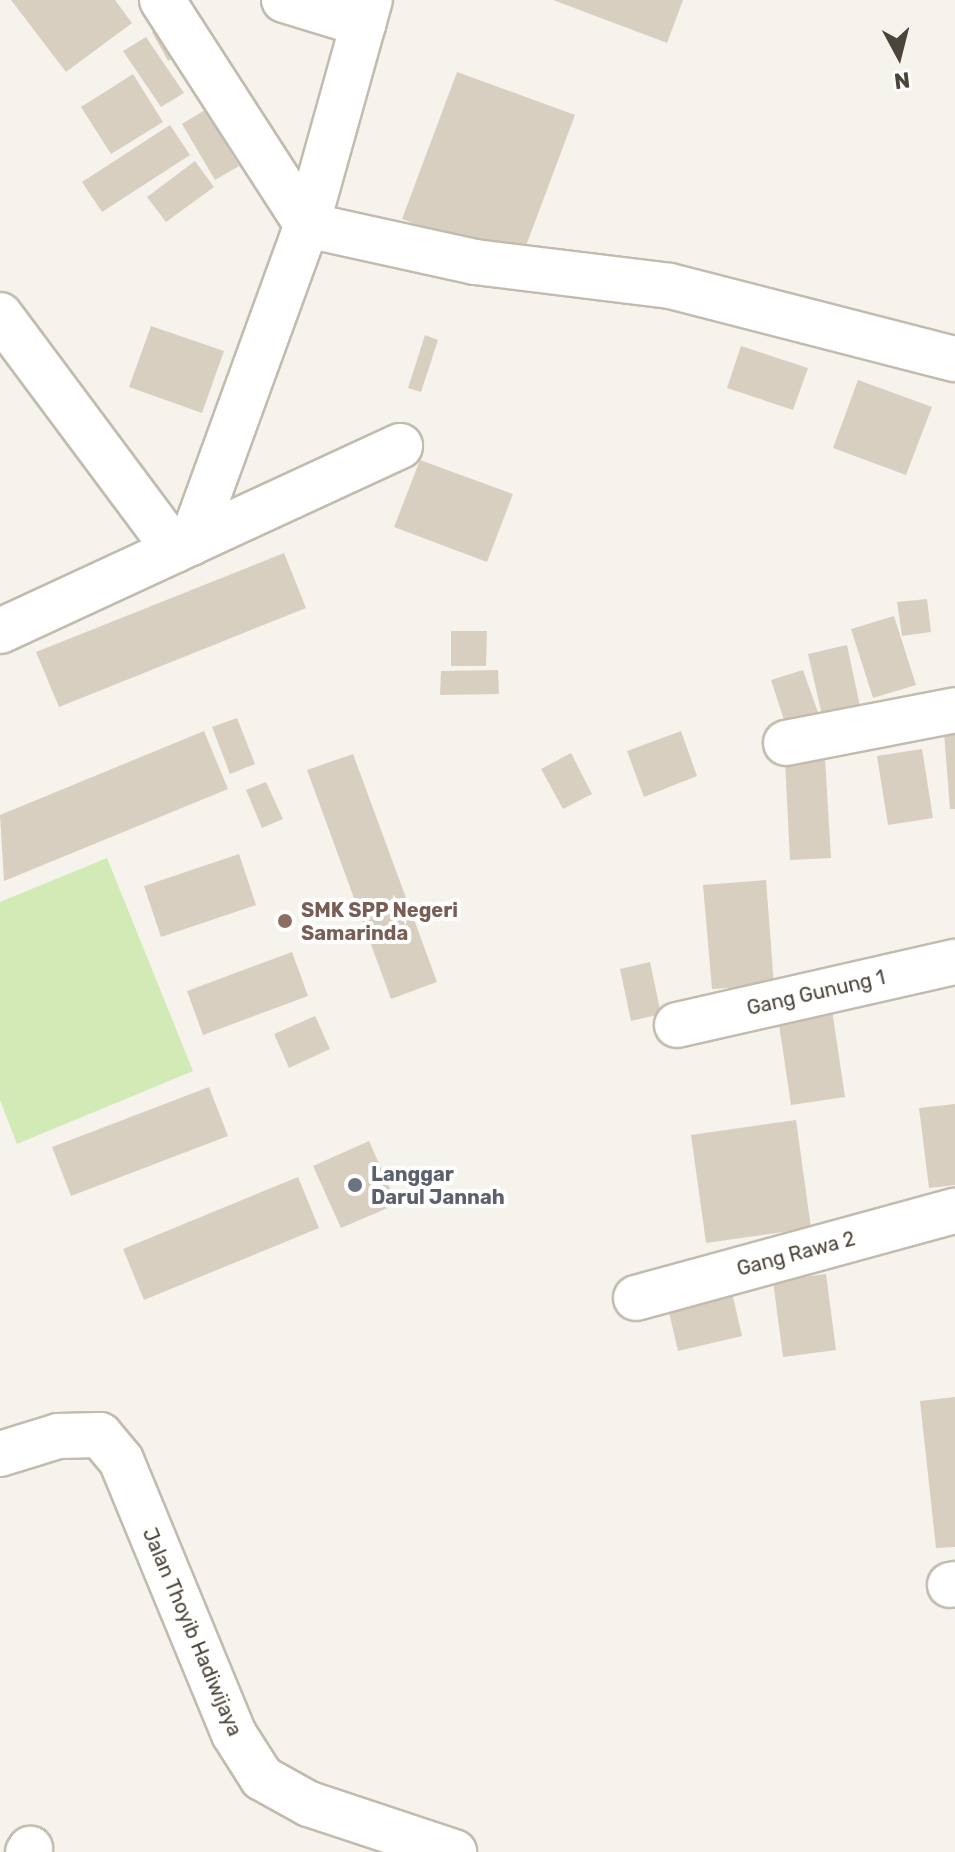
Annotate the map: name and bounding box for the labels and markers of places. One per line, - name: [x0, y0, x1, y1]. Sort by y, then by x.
- place label: SMK SPP Negeri Samarinda: [301, 898, 459, 945]
- marker: SMK SPP Negeri Samarinda: [276, 912, 294, 930]
- place label: Langgar Darul Jannah: [371, 1162, 505, 1209]
- marker: Langgar Darul Jannah: [346, 1176, 364, 1194]

